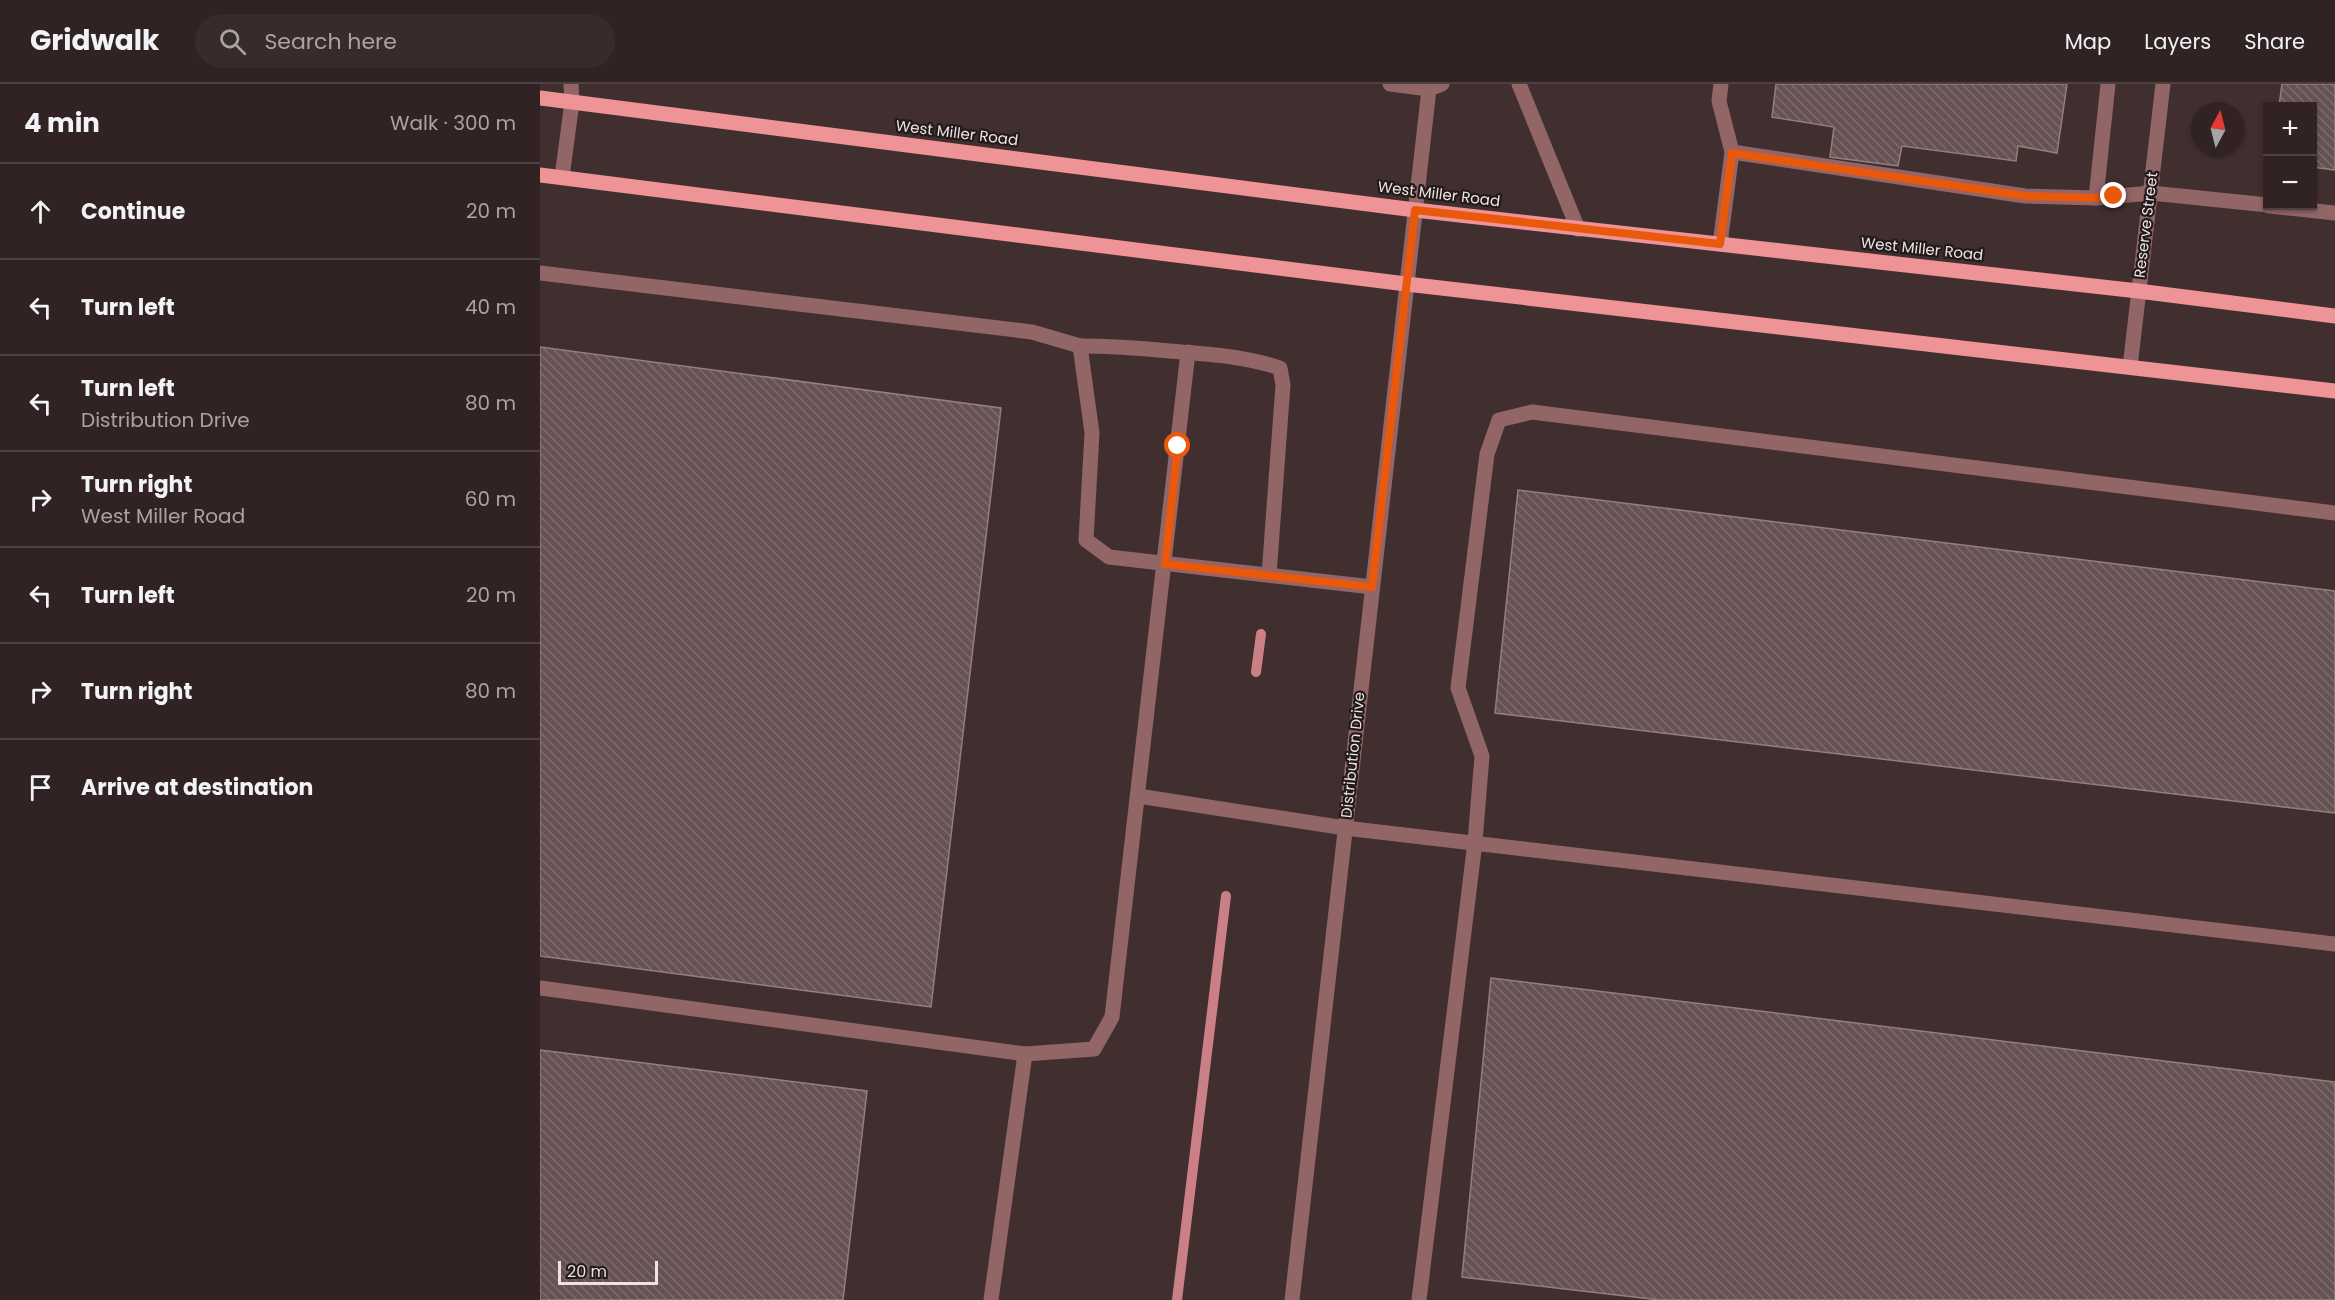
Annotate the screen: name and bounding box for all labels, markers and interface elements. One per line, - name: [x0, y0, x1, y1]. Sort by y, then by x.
- search box: [195, 14, 615, 68]
- text: Gridwalk: [30, 21, 159, 60]
- icon: search: [216, 25, 249, 58]
- text: Search here: [264, 26, 397, 57]
- text: Map: [2065, 27, 2111, 56]
- text: Layers: [2144, 27, 2211, 56]
- text: Share: [2244, 27, 2305, 56]
- north arrow: [2191, 102, 2245, 156]
- map controls: [2263, 102, 2317, 210]
- button: +: [2263, 102, 2317, 156]
- text: 4 min: [24, 105, 100, 141]
- text: Walk · 300 m: [390, 109, 516, 137]
- street label: West Miller Road: [895, 115, 1019, 150]
- button: −: [2263, 156, 2317, 210]
- street label: Reserve Street: [2129, 171, 2162, 279]
- street label: West Miller Road: [1377, 176, 1501, 211]
- route end: [2100, 182, 2126, 208]
- icon: ahead: [24, 195, 57, 228]
- text: Continue: [81, 196, 185, 227]
- text: 20 m: [466, 197, 516, 225]
- street label: West Miller Road: [1860, 232, 1984, 265]
- icon: left: [24, 291, 57, 324]
- text: Turn left: [81, 292, 175, 323]
- text: 40 m: [465, 293, 516, 321]
- text: Turn left: [81, 373, 175, 404]
- icon: left: [24, 387, 57, 420]
- text: 80 m: [465, 389, 516, 417]
- text: Distribution Drive: [81, 406, 250, 434]
- route start: [1164, 432, 1190, 458]
- text: Turn right: [81, 469, 192, 500]
- icon: right: [24, 483, 57, 516]
- text: 60 m: [465, 485, 516, 513]
- text: West Miller Road: [81, 502, 245, 530]
- icon: left: [24, 579, 57, 612]
- text: Turn left: [81, 580, 175, 611]
- text: 20 m: [466, 581, 516, 609]
- icon: right: [24, 675, 57, 708]
- text: Turn right: [81, 676, 192, 707]
- text: 80 m: [465, 677, 516, 705]
- street label: Distribution Drive: [1335, 691, 1370, 819]
- icon: arrive: [24, 771, 57, 804]
- text: Arrive at destination: [81, 772, 313, 803]
- scale bar: [558, 1258, 658, 1286]
- text: 20 m: [567, 1260, 607, 1283]

